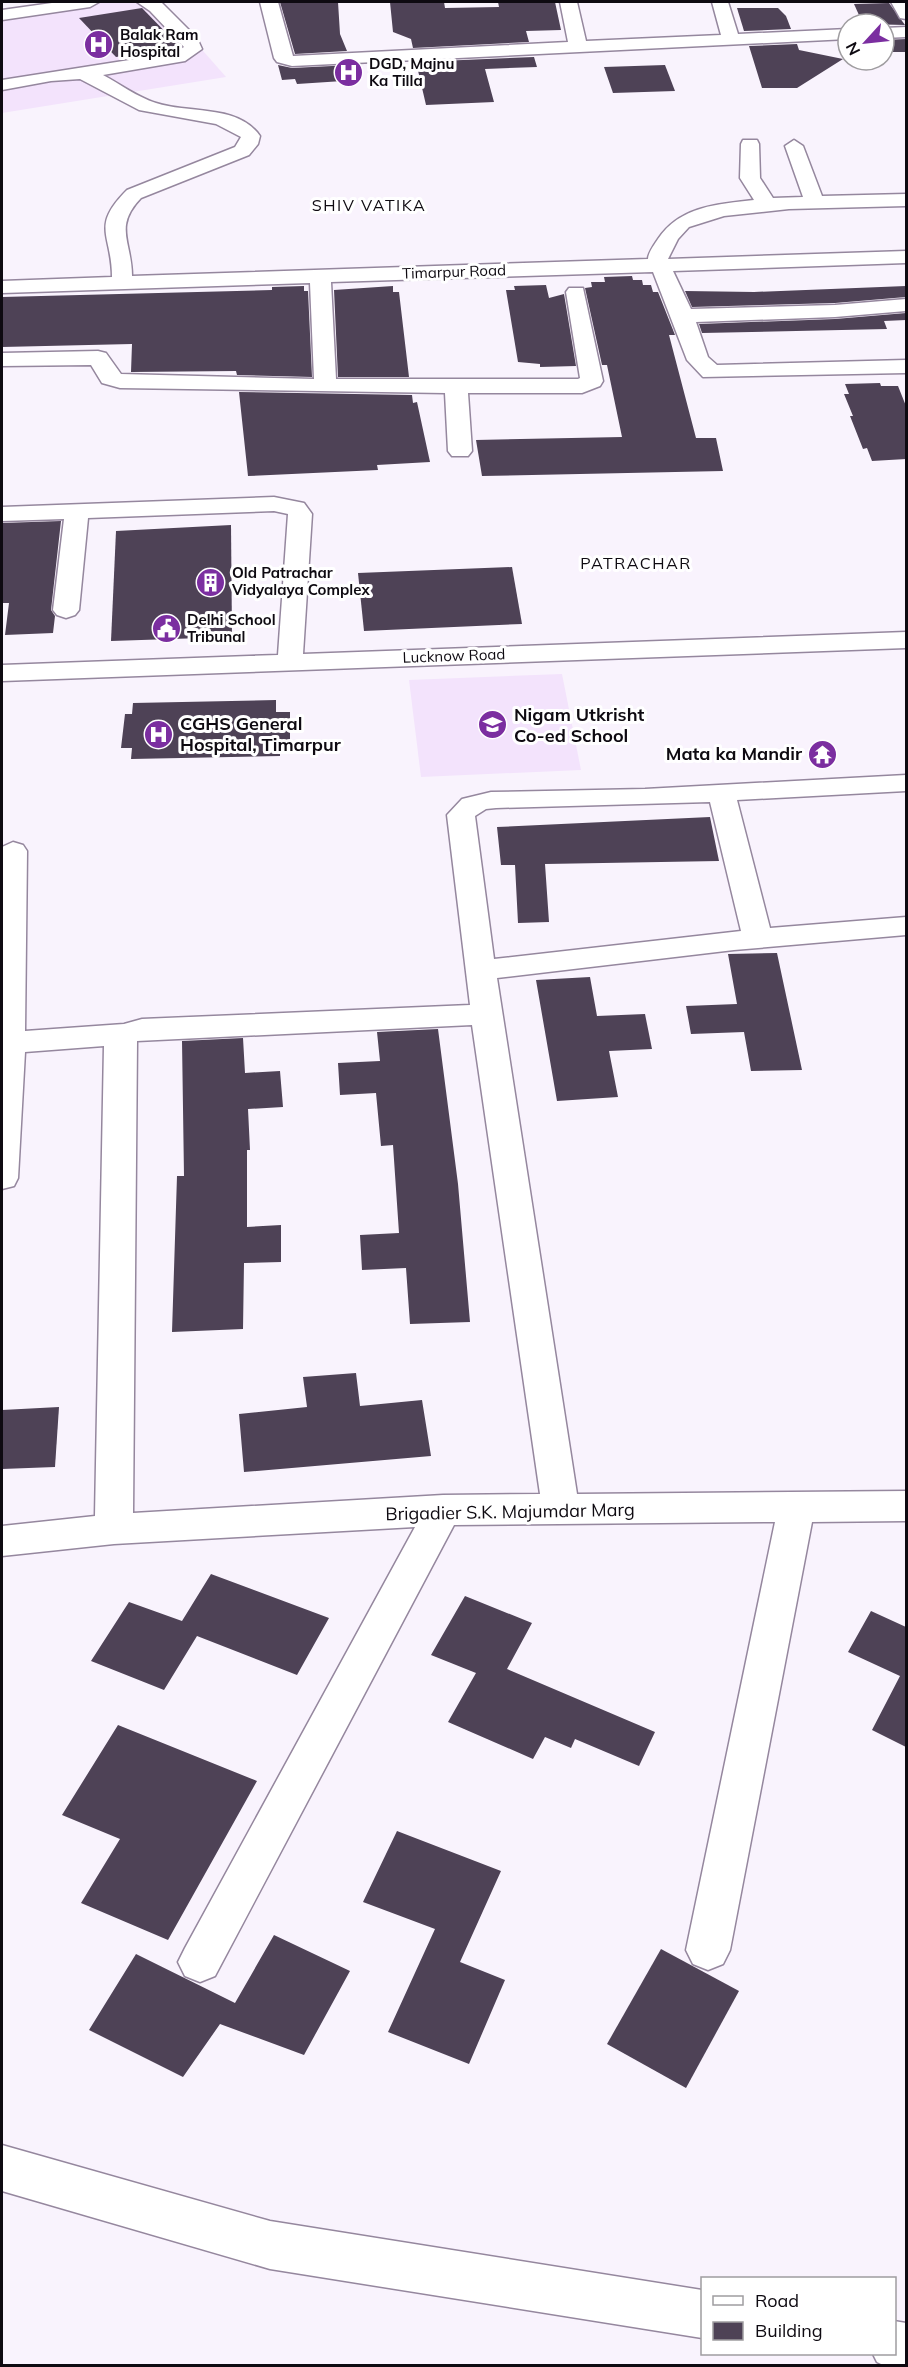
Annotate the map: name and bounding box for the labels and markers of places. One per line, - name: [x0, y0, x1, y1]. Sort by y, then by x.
- place label: Balak Ram Hospital: [120, 25, 199, 61]
- hospital icon: Balak Ram Hospital: [83, 28, 115, 60]
- place label: DGD, Majnu Ka Tilla: [369, 54, 454, 90]
- hospital icon: DGD, Majnu Ka Tilla: [332, 57, 364, 89]
- place label: Old Patrachar Vidyalaya Complex: [231, 563, 370, 599]
- building icon: Old Patrachar Vidyalaya Complex: [195, 566, 227, 598]
- place label: Delhi School Tribunal: [187, 610, 276, 646]
- public building icon: Delhi School Tribunal: [150, 613, 182, 645]
- place label: Nigam Utkrisht Co-ed School: [514, 703, 644, 747]
- school or university icon: Nigam Utkrisht Co-ed School: [477, 709, 509, 741]
- place label: CGHS General Hospital, Timarpur: [180, 712, 342, 756]
- hospital icon: CGHS General Hospital, Timarpur: [143, 718, 175, 750]
- temple icon: Mata ka Mandir: [807, 738, 839, 770]
- place label: Mata ka Mandir: [666, 742, 803, 765]

